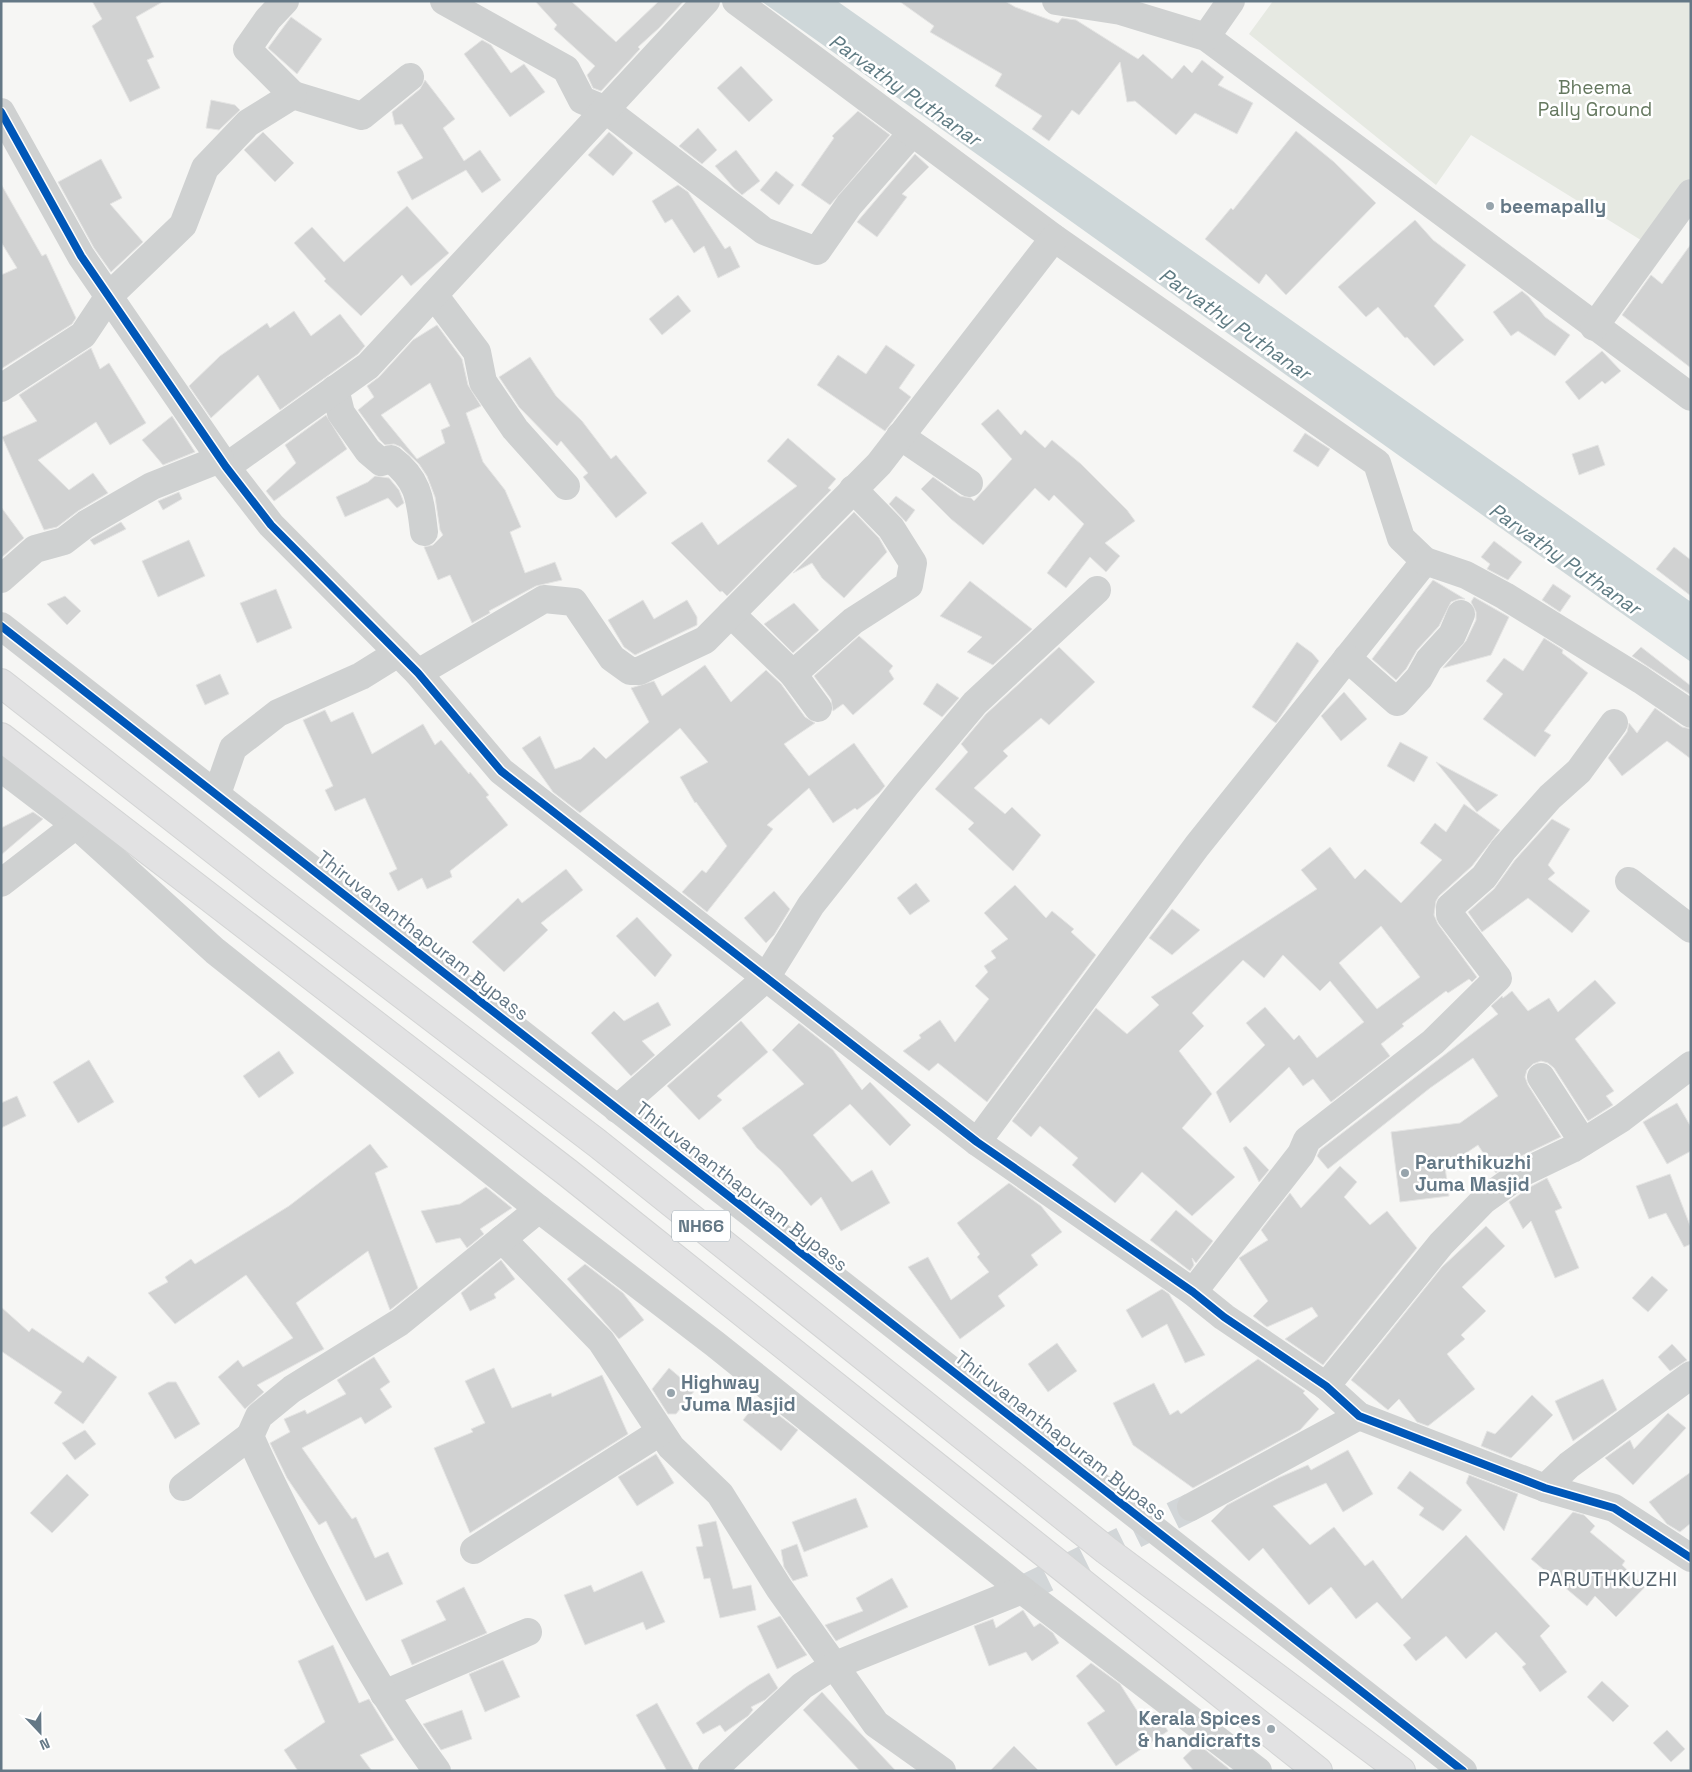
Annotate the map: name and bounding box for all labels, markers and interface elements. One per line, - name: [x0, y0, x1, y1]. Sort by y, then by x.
- water label: Parvathy Puthanar: [824, 28, 988, 153]
- park label: Bheema Pally Ground: [1538, 75, 1652, 122]
- place label: beemapally: [1500, 194, 1606, 219]
- marker: beemapally: [1484, 200, 1496, 212]
- water label: Parvathy Puthanar: [1154, 262, 1318, 387]
- water label: Parvathy Puthanar: [1484, 497, 1648, 622]
- street label: Thiruvananthapuram Bypass: [312, 845, 534, 1026]
- street label: Thiruvananthapuram Bypass: [631, 1096, 853, 1277]
- place label: Paruthikuzhi Juma Masjid: [1415, 1150, 1531, 1197]
- marker: Paruthikuzhi Juma Masjid: [1399, 1167, 1411, 1179]
- road number: NH66: [672, 1210, 730, 1242]
- street label: Thiruvananthapuram Bypass: [950, 1345, 1172, 1526]
- place label: Highway Juma Masjid: [681, 1370, 796, 1417]
- marker: Highway Juma Masjid: [665, 1387, 677, 1399]
- district label: PARUTHKUZHI: [1538, 1566, 1678, 1592]
- place label: Kerala Spices & handicrafts: [1138, 1706, 1261, 1753]
- north arrow: [15, 1707, 65, 1757]
- marker: Kerala Spices & handicrafts: [1265, 1723, 1277, 1735]
- text: N: [37, 1734, 53, 1754]

